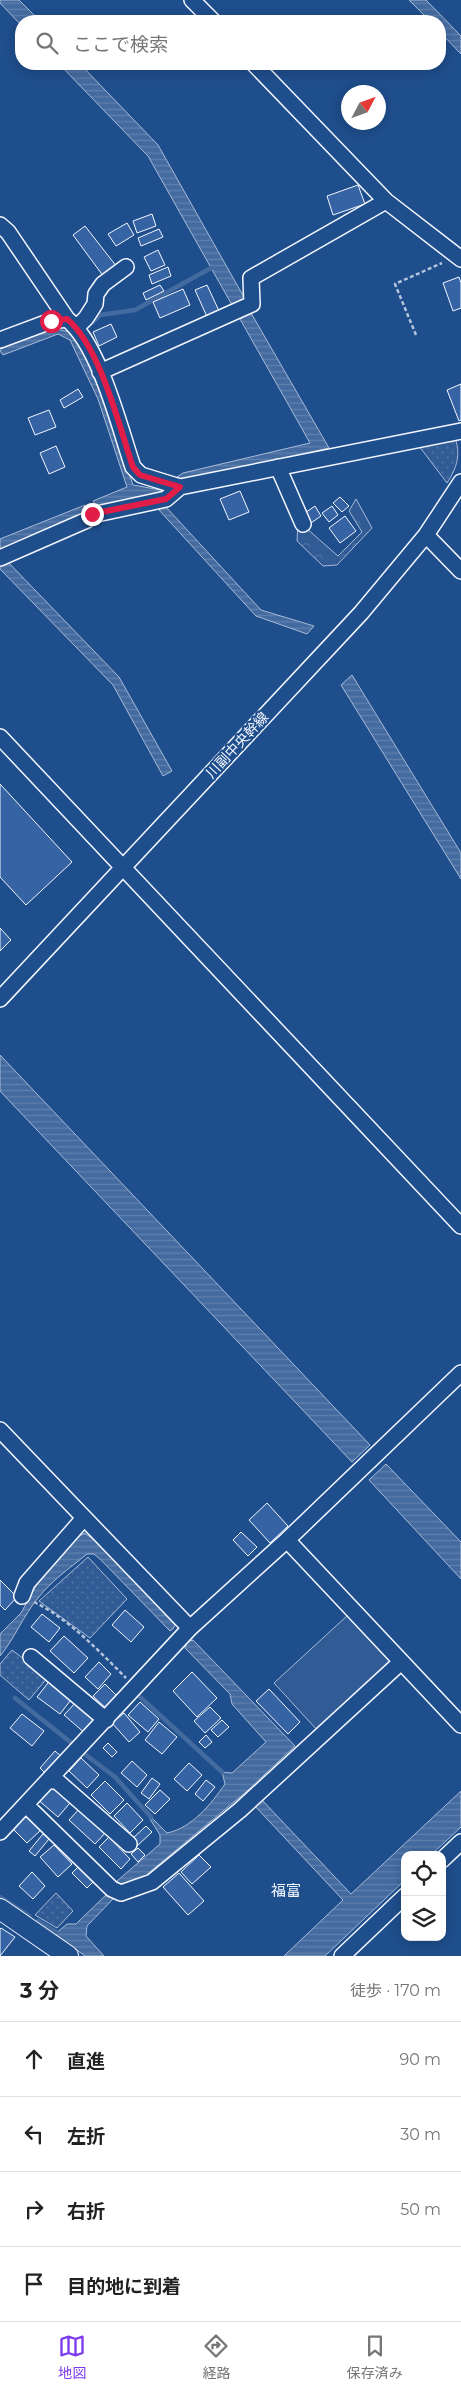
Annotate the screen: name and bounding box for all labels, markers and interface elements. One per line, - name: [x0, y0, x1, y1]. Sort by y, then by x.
- search box: [15, 15, 446, 70]
- icon: search: [33, 29, 61, 57]
- text: ここで検索: [73, 33, 168, 56]
- north arrow: [341, 85, 386, 130]
- route start: [40, 310, 63, 333]
- route end: [81, 503, 104, 526]
- street label: 川副中央幹線: [202, 708, 272, 782]
- map controls: [401, 1851, 446, 1941]
- button: locate: [401, 1851, 446, 1896]
- district label: 福富: [271, 1881, 301, 1900]
- button: layers: [401, 1896, 446, 1941]
- text: 3 分: [20, 1978, 59, 2003]
- text: 徒歩 · 170 m: [350, 1981, 441, 2000]
- icon: ahead: [20, 2045, 48, 2073]
- text: 直進: [67, 2050, 105, 2073]
- text: 90 m: [399, 2050, 441, 2069]
- icon: left: [20, 2120, 48, 2148]
- text: 左折: [67, 2125, 105, 2148]
- text: 30 m: [400, 2125, 441, 2144]
- icon: right: [20, 2195, 48, 2223]
- text: 右折: [67, 2200, 105, 2223]
- text: 50 m: [400, 2200, 441, 2219]
- icon: arrive: [20, 2270, 48, 2298]
- text: 目的地に到着: [67, 2275, 181, 2298]
- tab: 地図: [58, 2332, 86, 2382]
- tab: 経路: [202, 2332, 230, 2382]
- tab: 保存済み: [347, 2332, 403, 2382]

